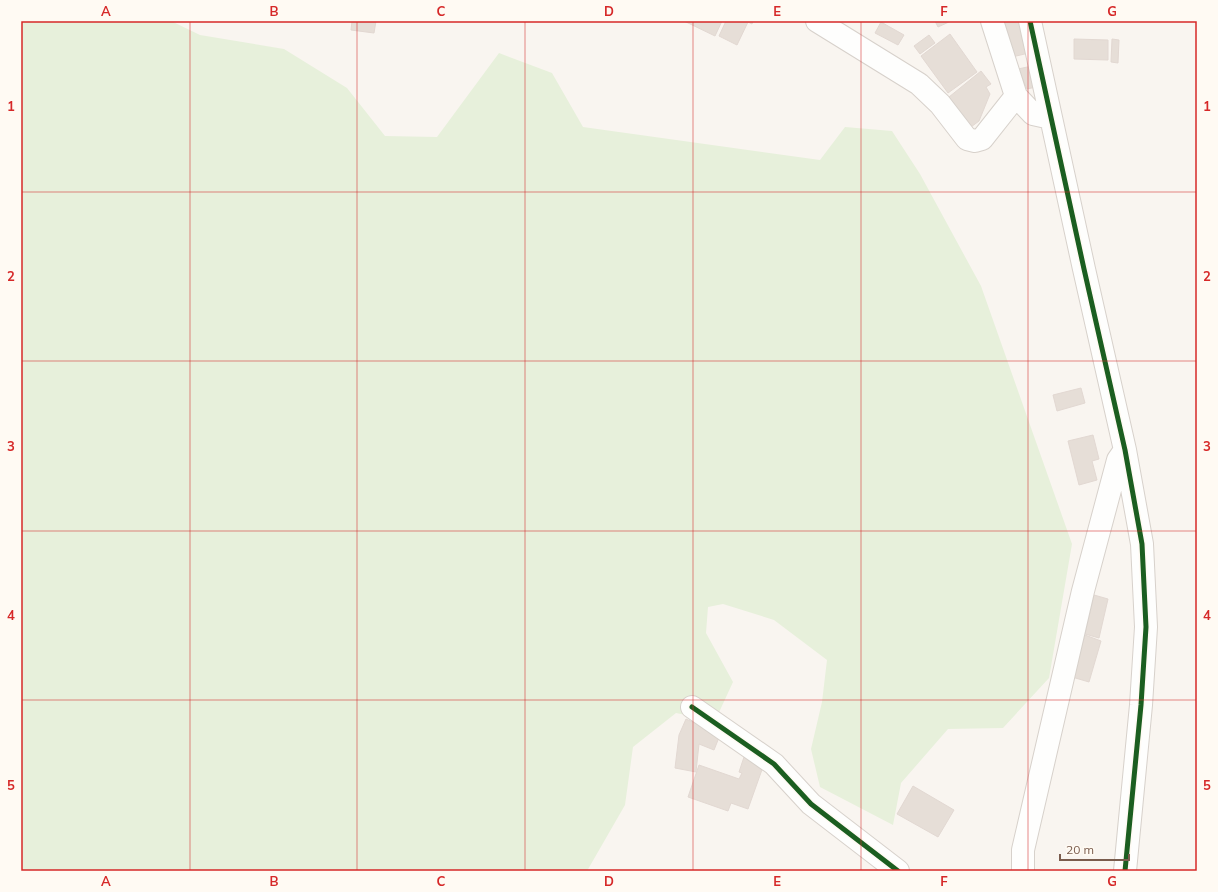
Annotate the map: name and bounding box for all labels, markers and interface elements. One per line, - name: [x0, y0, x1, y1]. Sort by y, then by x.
- text: A: [101, 3, 111, 19]
- text: B: [270, 3, 279, 19]
- text: C: [437, 3, 446, 19]
- text: D: [604, 3, 614, 19]
- text: E: [773, 3, 781, 19]
- text: F: [940, 3, 948, 19]
- text: G: [1107, 3, 1117, 19]
- text: 1: [7, 98, 15, 114]
- text: 1: [1203, 98, 1211, 114]
- text: 2: [7, 268, 15, 284]
- text: 2: [1203, 268, 1211, 284]
- text: 3: [7, 438, 15, 454]
- text: 3: [1203, 438, 1211, 454]
- text: 4: [7, 607, 15, 623]
- text: 4: [1203, 607, 1211, 623]
- text: 5: [7, 777, 15, 793]
- text: 5: [1203, 777, 1211, 793]
- scale bar: [1060, 836, 1129, 862]
- text: 20 m: [1066, 842, 1094, 857]
- text: A: [101, 873, 111, 889]
- text: B: [270, 873, 279, 889]
- text: C: [437, 873, 446, 889]
- text: D: [604, 873, 614, 889]
- text: E: [773, 873, 781, 889]
- text: F: [940, 873, 948, 889]
- text: G: [1107, 873, 1117, 889]

